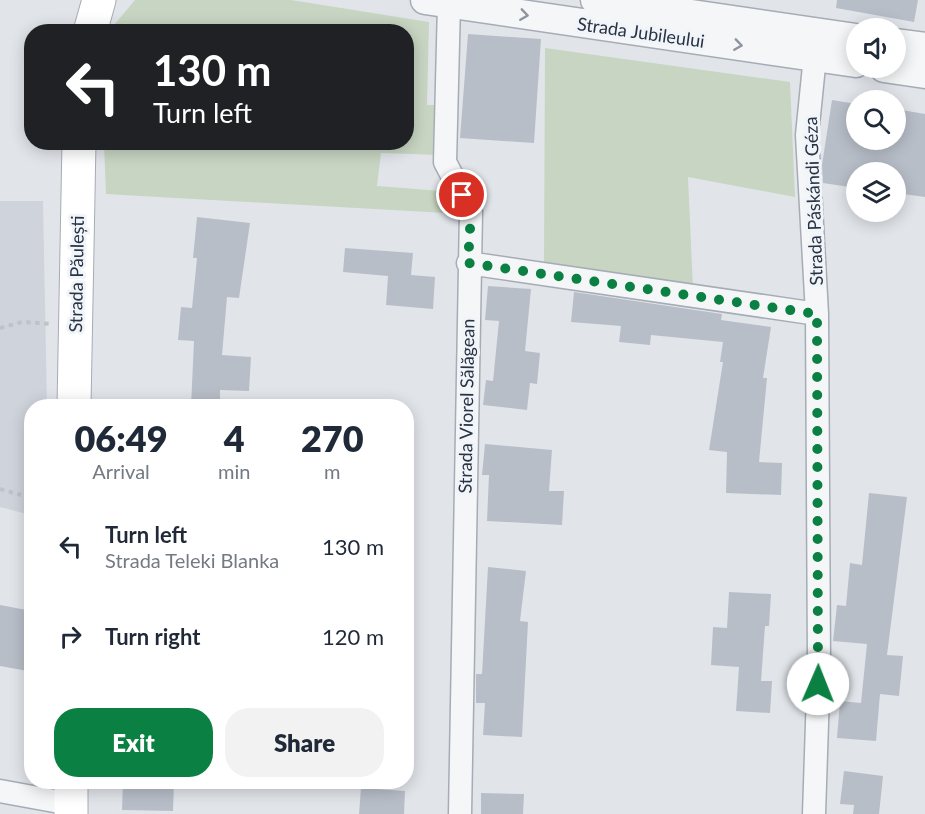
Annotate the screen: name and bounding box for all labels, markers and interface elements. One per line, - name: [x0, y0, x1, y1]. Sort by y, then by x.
- one-way arrow: [520, 8, 529, 20]
- street label: Strada Jubileului: [576, 12, 706, 52]
- map controls: [846, 18, 906, 222]
- button: sound: [846, 18, 906, 78]
- one-way arrow: [734, 39, 743, 51]
- text: 130 m: [153, 45, 271, 95]
- icon: left: [54, 48, 132, 126]
- button: search: [846, 90, 906, 150]
- text: Turn left: [153, 96, 252, 129]
- street label: Strada Páskándi Géza: [799, 116, 827, 286]
- button: layers: [846, 162, 906, 222]
- pin: [436, 169, 487, 220]
- icon: arrive: [445, 178, 478, 211]
- street label: Strada Păulești: [64, 215, 88, 333]
- street label: Strada Viorel Sălăgean: [453, 318, 479, 494]
- text: 06:49: [74, 416, 168, 460]
- text: 4: [224, 416, 245, 460]
- text: 270: [301, 416, 364, 460]
- text: Arrival: [92, 459, 150, 483]
- text: min: [218, 459, 250, 483]
- text: m: [324, 459, 340, 483]
- text: Turn left: [105, 521, 187, 548]
- icon: left: [54, 530, 87, 563]
- text: 130 m: [322, 533, 384, 560]
- text: Strada Teleki Blanka: [105, 548, 279, 572]
- icon: right: [54, 620, 87, 653]
- text: Turn right: [105, 623, 200, 650]
- text: 120 m: [322, 623, 384, 650]
- position arrow: [786, 652, 850, 716]
- button: Exit: [54, 708, 213, 777]
- button: Share: [225, 708, 384, 777]

